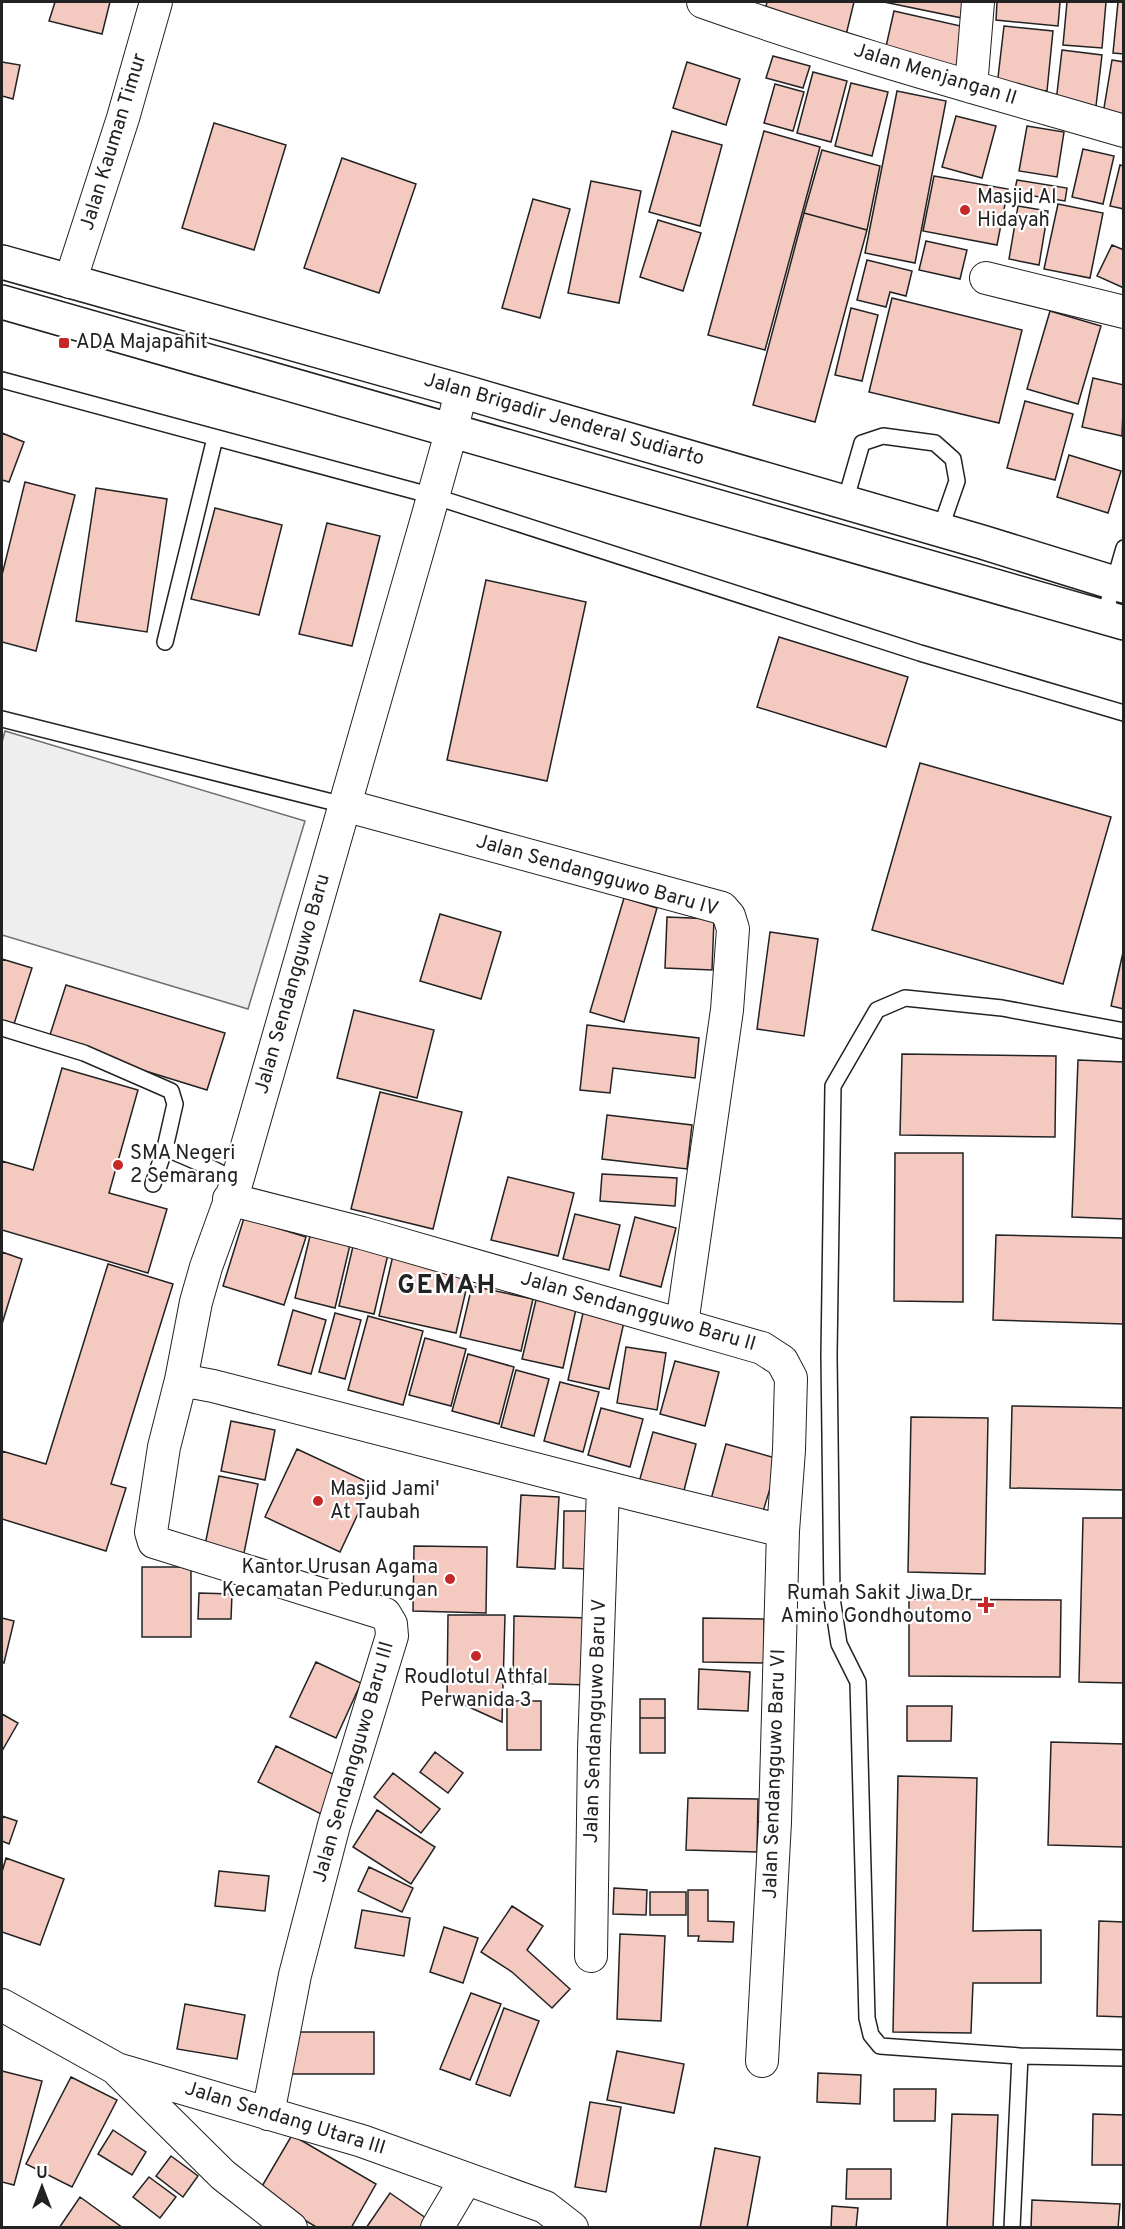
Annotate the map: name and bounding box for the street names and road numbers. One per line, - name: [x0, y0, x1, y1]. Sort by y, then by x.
- street label: Jalan Menjangan II: [850, 38, 1020, 112]
- street label: Jalan Kauman Timur: [75, 50, 153, 234]
- street label: Jalan Brigadir Jenderal Sudiarto: [421, 367, 707, 473]
- street label: Jalan Sendangguwo Baru IV: [473, 829, 721, 923]
- street label: Jalan Sendangguwo Baru: [249, 871, 337, 1097]
- street label: Jalan Sendangguwo Baru II: [517, 1266, 759, 1358]
- street label: Jalan Sendangguwo Baru V: [579, 1598, 613, 1844]
- street label: Jalan Sendangguwo Baru III: [307, 1639, 401, 1885]
- street label: Jalan Sendangguwo Baru VI: [758, 1648, 792, 1900]
- street label: Jalan Sendang Utara III: [182, 2076, 388, 2162]

